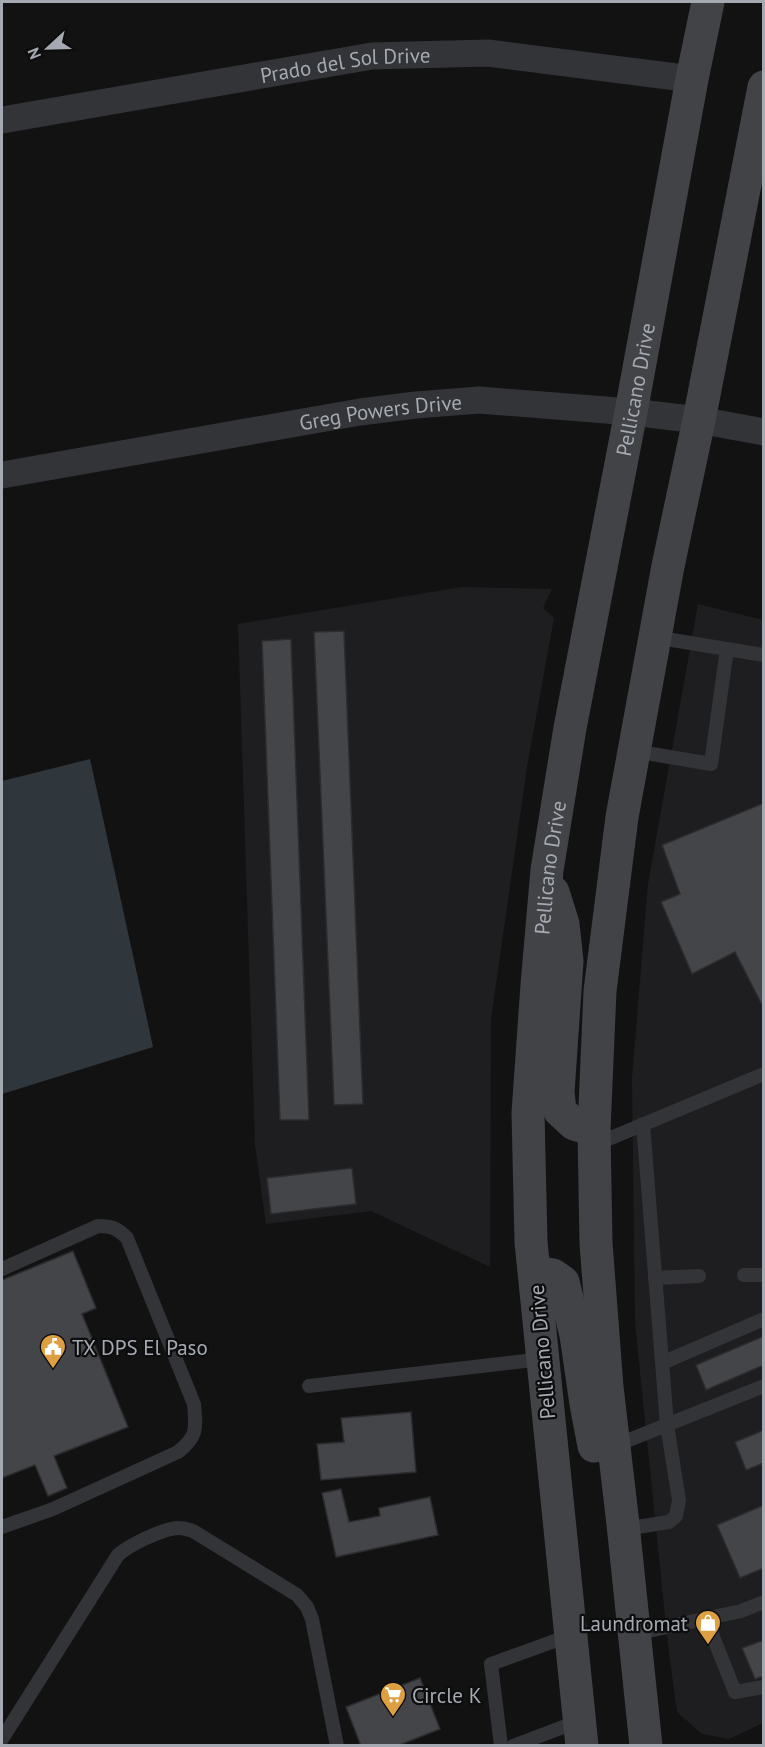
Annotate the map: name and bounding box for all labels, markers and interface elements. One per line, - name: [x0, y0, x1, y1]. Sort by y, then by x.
- north arrow: [18, 18, 78, 78]
- street label: Prado del Sol Drive: [258, 41, 431, 89]
- text: N: [23, 45, 45, 62]
- street label: Pellicano Drive: [609, 321, 661, 458]
- street label: Greg Powers Drive: [297, 388, 463, 436]
- street label: Pellicano Drive: [528, 799, 572, 936]
- street label: Pellicano Drive: [523, 1284, 561, 1420]
- public building icon: TX DPS El Paso: [38, 1332, 68, 1370]
- place label: TX DPS El Paso: [72, 1334, 208, 1361]
- shop icon: Laundromat: [693, 1608, 723, 1646]
- place label: Laundromat: [580, 1610, 688, 1637]
- supermarket icon: Circle K: [378, 1680, 408, 1718]
- place label: Circle K: [412, 1682, 482, 1709]

